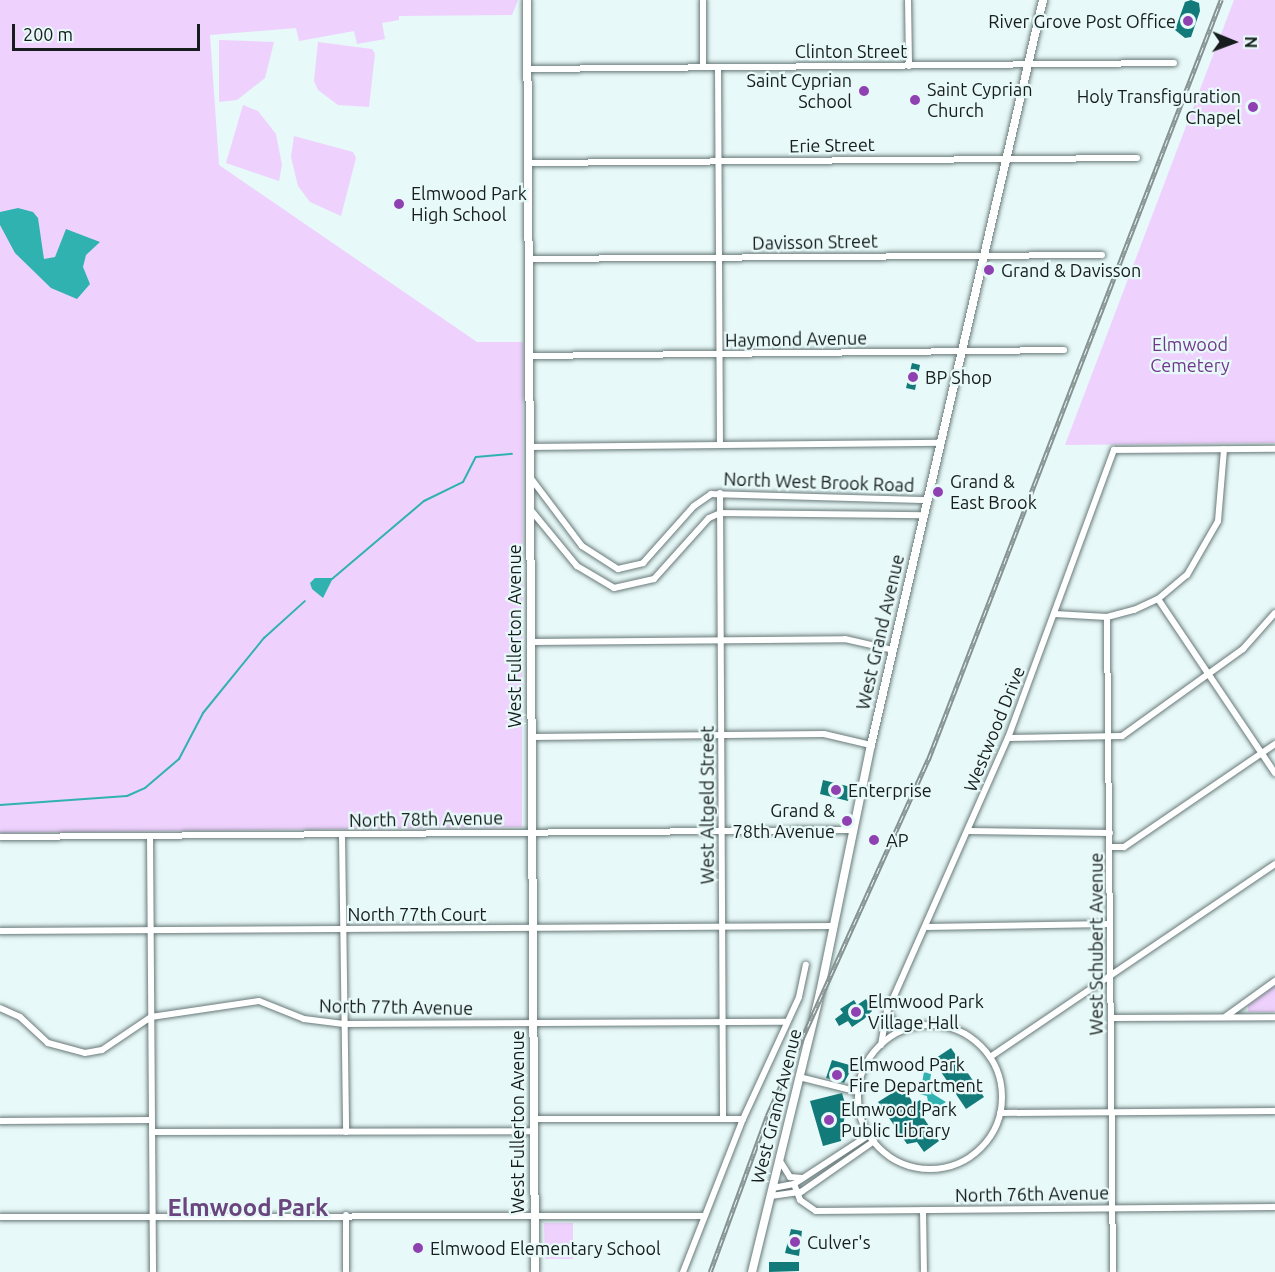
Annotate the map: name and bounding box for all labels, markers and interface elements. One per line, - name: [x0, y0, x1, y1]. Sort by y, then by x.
- place label: River Grove Post Office: [988, 10, 1176, 32]
- scale bar: [15, 12, 202, 50]
- north arrow: [1203, 12, 1263, 72]
- marker: River Grove Post Office: [1181, 14, 1195, 28]
- text: 200 m: [23, 24, 73, 44]
- text: N: [1242, 36, 1260, 48]
- street label: Clinton Street: [795, 40, 907, 62]
- place label: Saint Cyprian School: [746, 70, 852, 112]
- place label: Saint Cyprian Church: [927, 79, 1033, 122]
- marker: Saint Cyprian School: [857, 84, 871, 98]
- place label: Holy Transfiguration Chapel: [1077, 86, 1241, 128]
- marker: Saint Cyprian Church: [908, 93, 922, 107]
- marker: Holy Transfiguration Chapel: [1246, 100, 1260, 114]
- street label: Erie Street: [789, 133, 875, 157]
- place label: Elmwood Park High School: [411, 183, 527, 226]
- marker: Elmwood Park High School: [392, 197, 406, 211]
- street label: Davisson Street: [752, 230, 878, 254]
- place label: Grand & Davisson: [1001, 259, 1141, 281]
- marker: Grand & Davisson: [982, 263, 996, 277]
- street label: Haymond Avenue: [725, 327, 867, 351]
- park label: Elmwood Cemetery: [1150, 334, 1230, 376]
- place label: BP Shop: [925, 366, 992, 388]
- marker: BP Shop: [906, 370, 920, 384]
- street label: North West Brook Road: [723, 468, 915, 496]
- place label: Grand & East Brook: [950, 471, 1037, 514]
- marker: Grand & East Brook: [931, 485, 945, 499]
- street label: West Fullerton Avenue: [503, 544, 525, 728]
- street label: West Grand Avenue: [852, 552, 908, 712]
- street label: Westwood Drive: [959, 663, 1029, 795]
- street label: West Altgeld Street: [696, 726, 718, 884]
- place label: Enterprise: [848, 779, 932, 801]
- marker: Enterprise: [829, 783, 843, 797]
- place label: Grand & 78th Avenue: [733, 800, 835, 842]
- street label: North 78th Avenue: [349, 807, 503, 831]
- marker: Grand & 78th Avenue: [840, 814, 854, 828]
- place label: AP: [886, 829, 908, 851]
- marker: AP: [867, 833, 881, 847]
- street label: West Schubert Avenue: [1085, 853, 1107, 1035]
- street label: North 77th Court: [347, 903, 487, 925]
- place label: Elmwood Park Village Hall: [868, 991, 984, 1034]
- street label: North 77th Avenue: [319, 995, 473, 1019]
- marker: Elmwood Park Village Hall: [849, 1005, 863, 1019]
- street label: West Grand Avenue: [746, 1026, 806, 1186]
- street label: West Fullerton Avenue: [506, 1030, 528, 1214]
- place label: Elmwood Park Fire Department: [849, 1054, 983, 1096]
- marker: Elmwood Park Fire Department: [830, 1068, 844, 1082]
- place label: Elmwood Park Public Library: [841, 1099, 957, 1142]
- marker: Elmwood Park Public Library: [822, 1113, 836, 1127]
- street label: North 76th Avenue: [955, 1182, 1109, 1206]
- district label: Elmwood Park: [168, 1194, 328, 1222]
- place label: Culver's: [807, 1231, 871, 1253]
- marker: Culver's: [788, 1235, 802, 1249]
- place label: Elmwood Elementary School: [430, 1237, 661, 1259]
- marker: Elmwood Elementary School: [411, 1241, 425, 1255]

